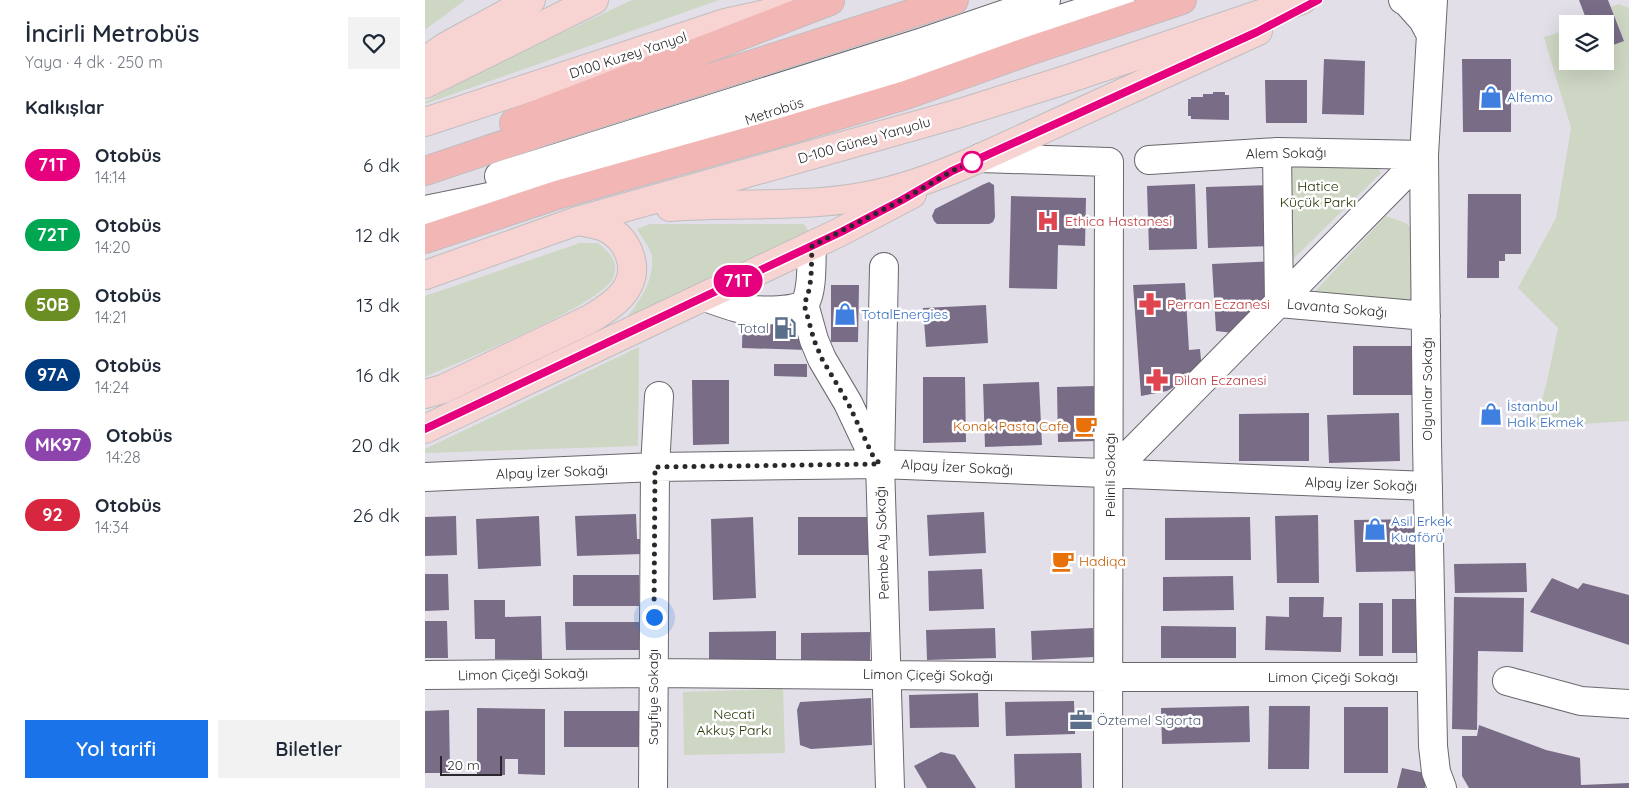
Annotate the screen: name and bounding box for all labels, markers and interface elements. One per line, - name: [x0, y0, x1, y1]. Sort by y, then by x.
- map controls: [1559, 15, 1614, 70]
- button: layers: [1559, 15, 1614, 70]
- button: heart: [348, 17, 400, 69]
- text: İncirli Metrobüs: [25, 18, 199, 48]
- street label: D100 Kuzey Yanyol: [567, 27, 689, 83]
- text: Yaya · 4 dk · 250 m: [25, 52, 163, 72]
- shop icon: Alfemo: [1478, 84, 1504, 110]
- place label: Alfemo: [1507, 88, 1553, 106]
- street label: Metrobüs: [742, 93, 806, 129]
- text: Kalkışlar: [25, 95, 104, 119]
- street label: D-100 Güney Yanyolu: [796, 112, 932, 168]
- text: Otobüs: [95, 143, 161, 167]
- street label: Alem Sokağı: [1246, 143, 1326, 163]
- unlabelled marker: [961, 151, 983, 173]
- text: 71T: [38, 153, 67, 176]
- text: 6 dk: [363, 153, 400, 177]
- text: 14:14: [95, 167, 126, 187]
- park label: Hatice Küçük Parkı: [1280, 177, 1356, 211]
- hospital icon: Ethica Hastanesi: [1035, 208, 1061, 234]
- place label: Ethica Hastanesi: [1065, 212, 1172, 230]
- text: Otobüs: [95, 213, 161, 237]
- text: 72T: [37, 223, 68, 246]
- text: 12 dk: [356, 223, 400, 247]
- text: 14:20: [95, 237, 131, 257]
- line badge: 71T: [709, 265, 767, 297]
- text: 71T: [724, 269, 752, 292]
- text: Otobüs: [95, 283, 161, 307]
- pharmacy icon: Perran Eczanesi: [1137, 291, 1163, 317]
- text: 50B: [36, 293, 69, 316]
- text: 13 dk: [356, 293, 400, 317]
- place label: Perran Eczanesi: [1167, 295, 1270, 313]
- street label: Lavanta Sokağı: [1286, 295, 1388, 321]
- shop icon: TotalEnergies: [832, 301, 858, 327]
- place label: TotalEnergies: [861, 305, 948, 323]
- text: 14:21: [95, 307, 127, 327]
- fuel station icon: Total: [772, 315, 798, 341]
- place label: Total: [737, 319, 769, 337]
- street label: Olgunlar Sokağı: [1418, 337, 1436, 441]
- text: Otobüs: [95, 353, 161, 377]
- text: 97A: [37, 363, 68, 386]
- text: 16 dk: [356, 363, 400, 387]
- pharmacy icon: Dilan Eczanesi: [1144, 367, 1170, 393]
- place label: Dilan Eczanesi: [1174, 371, 1267, 389]
- text: 14:24: [95, 377, 129, 397]
- place label: İstanbul Halk Ekmek: [1507, 397, 1584, 431]
- shop icon: İstanbul Halk Ekmek: [1478, 401, 1504, 427]
- cafe icon: Konak Pasta Cafe: [1073, 413, 1099, 439]
- place label: Konak Pasta Cafe: [953, 417, 1069, 435]
- text: Otobüs: [106, 423, 172, 447]
- text: MK97: [35, 433, 81, 456]
- text: 20 dk: [351, 433, 400, 457]
- street label: Pelinli Sokağı: [1101, 433, 1119, 517]
- text: 14:28: [106, 447, 141, 467]
- street label: Alpay İzer Sokağı: [901, 455, 1013, 479]
- street label: Alpay İzer Sokağı: [496, 461, 608, 483]
- street label: Alpay İzer Sokağı: [1305, 473, 1417, 495]
- street label: Pembe Ay Sokağı: [871, 486, 893, 600]
- text: Otobüs: [95, 493, 161, 517]
- text: 92: [42, 503, 63, 526]
- text: 26 dk: [352, 503, 400, 527]
- place label: Asil Erkek Kuaförü: [1391, 512, 1453, 546]
- shop icon: Asil Erkek Kuaförü: [1362, 516, 1388, 542]
- text: 14:34: [95, 517, 129, 537]
- cafe icon: Hadiqa: [1050, 548, 1076, 574]
- place label: Hadiqa: [1079, 552, 1126, 570]
- your location: [642, 605, 667, 630]
- street label: Sayfiye Sokağı: [644, 649, 662, 745]
- street label: Limon Çiçeği Sokağı: [458, 664, 588, 684]
- street label: Limon Çiçeği Sokağı: [863, 665, 993, 685]
- street label: Limon Çiçeği Sokağı: [1268, 668, 1398, 686]
- park label: Necati Akkuş Parkı: [697, 705, 771, 739]
- office icon: Öztemel Sigorta: [1068, 707, 1094, 733]
- place label: Öztemel Sigorta: [1097, 711, 1201, 729]
- button: Yol tarifi: [25, 720, 208, 778]
- button: Biletler: [218, 720, 400, 778]
- scale bar: [440, 753, 503, 776]
- text: 20 m: [447, 756, 480, 774]

